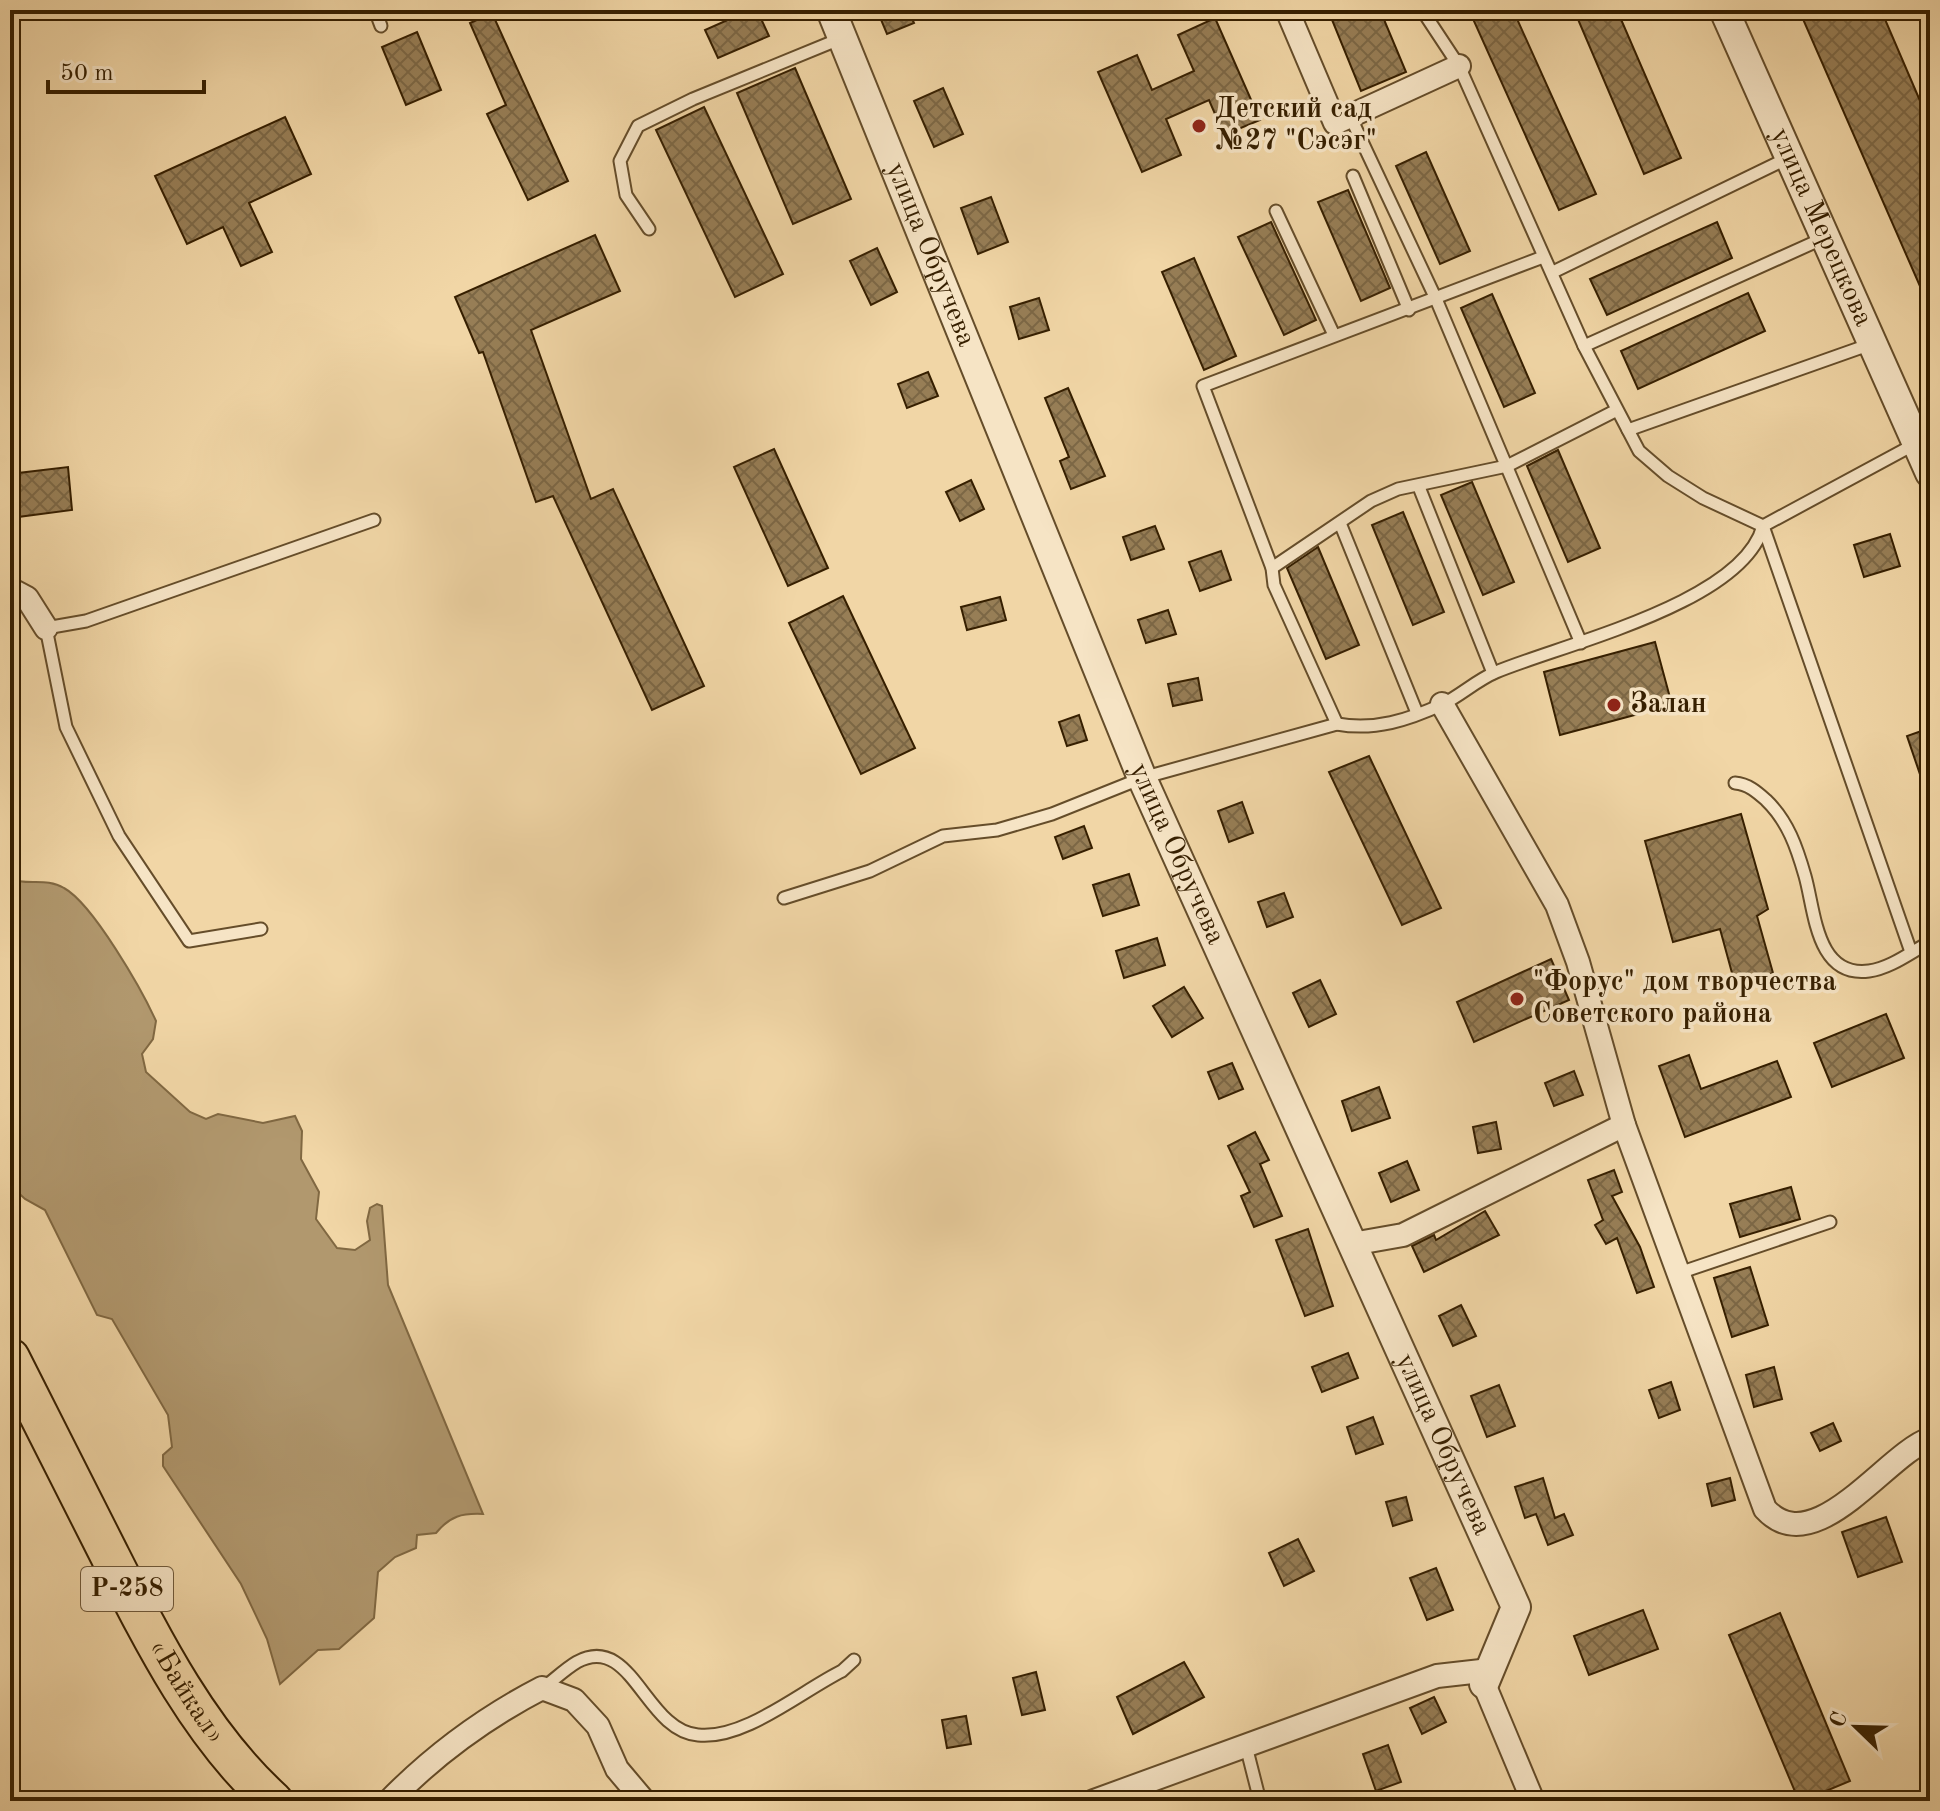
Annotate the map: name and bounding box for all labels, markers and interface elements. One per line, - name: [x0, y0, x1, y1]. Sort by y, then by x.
- scale bar: [48, 44, 204, 94]
- text: 50 m: [60, 62, 114, 86]
- place label: Детский сад №27 "Сэсэг": [1215, 96, 1377, 156]
- marker: Детский сад №27 "Сэсэг": [1190, 117, 1208, 135]
- street label: улица Мерецкова: [1764, 124, 1877, 331]
- street label: улица Обручева: [880, 159, 980, 351]
- place label: Залан: [1630, 690, 1707, 719]
- marker: Залан: [1605, 696, 1623, 714]
- street label: улица Обручева: [1124, 759, 1229, 949]
- place label: "Форус" дом творчества Советского района: [1533, 969, 1837, 1029]
- marker: "Форус" дом творчества Советского района: [1508, 990, 1526, 1008]
- street label: улица Обручева: [1390, 1350, 1496, 1540]
- road number: Р-258: [81, 1567, 173, 1611]
- street label: «Байкал»: [143, 1635, 230, 1750]
- north arrow: [1816, 1687, 1896, 1767]
- text: С: [1826, 1709, 1852, 1731]

